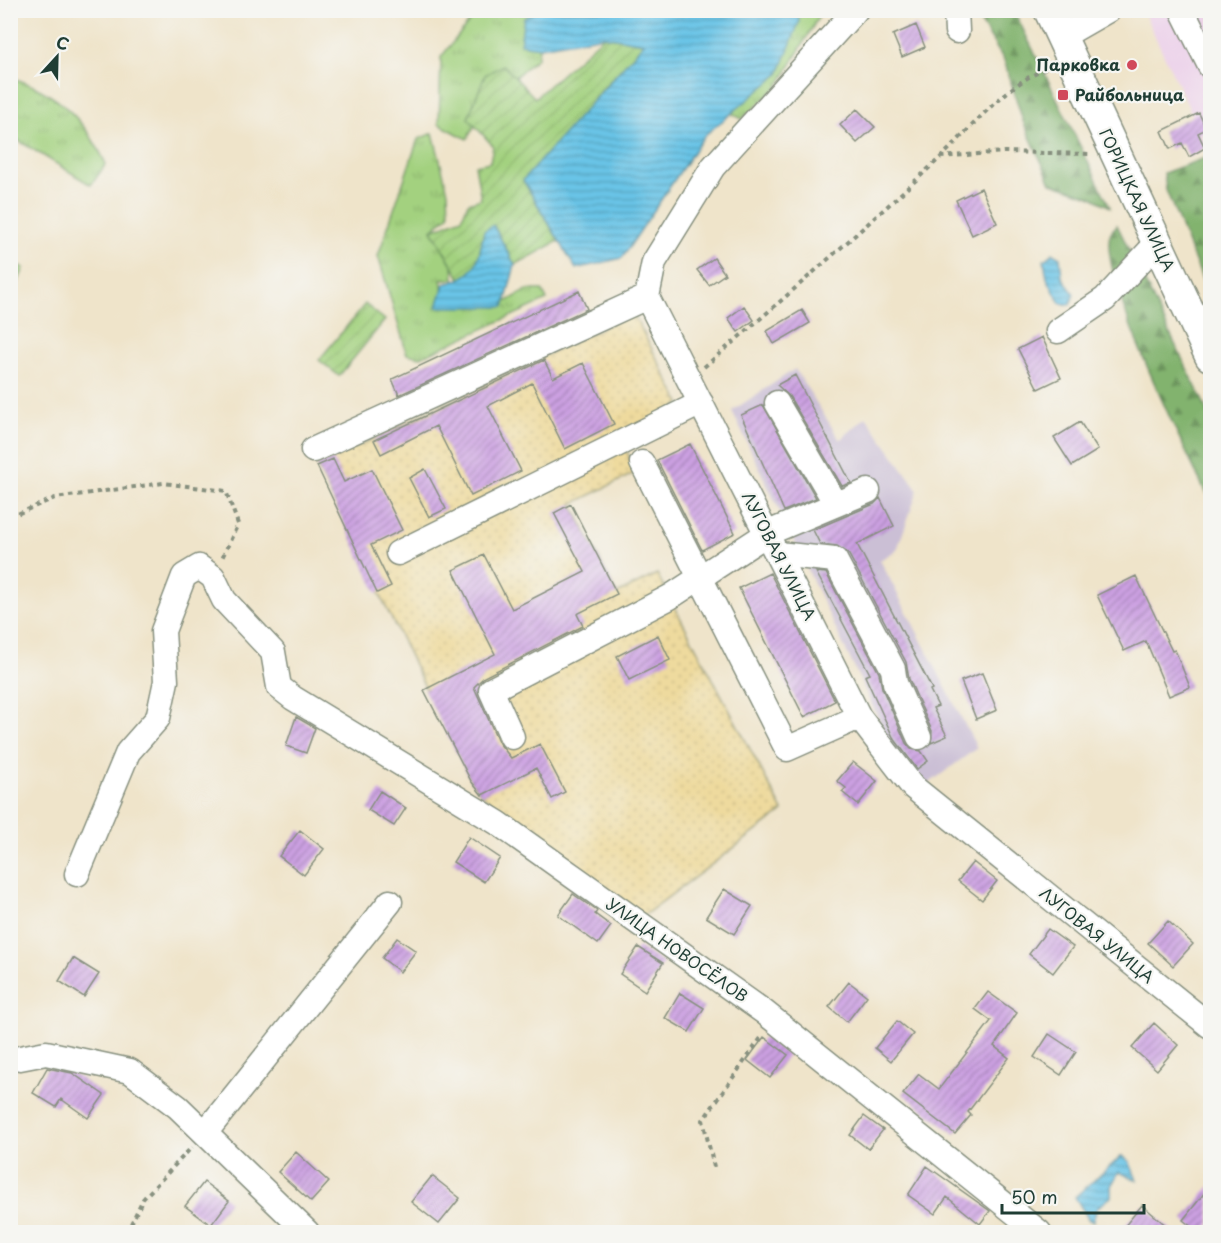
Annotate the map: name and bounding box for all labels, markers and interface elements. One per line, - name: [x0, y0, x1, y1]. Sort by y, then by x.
- north arrow: [27, 27, 87, 87]
- text: С: [53, 29, 73, 56]
- place label: Парковка: [1037, 52, 1120, 76]
- marker: Парковка: [1125, 58, 1139, 72]
- place label: Райбольница: [1075, 82, 1184, 106]
- marker: Райбольница: [1056, 88, 1070, 102]
- street label: ГОРИЦКАЯ УЛИЦА: [1094, 124, 1182, 275]
- street label: ЛУГОВАЯ УЛИЦА: [737, 487, 823, 624]
- street label: ЛУГОВАЯ УЛИЦА: [1035, 880, 1160, 988]
- street label: УЛИЦА НОВОСЁЛОВ: [602, 891, 753, 1007]
- scale bar: [1002, 1177, 1144, 1215]
- text: 50 m: [1011, 1183, 1058, 1210]

